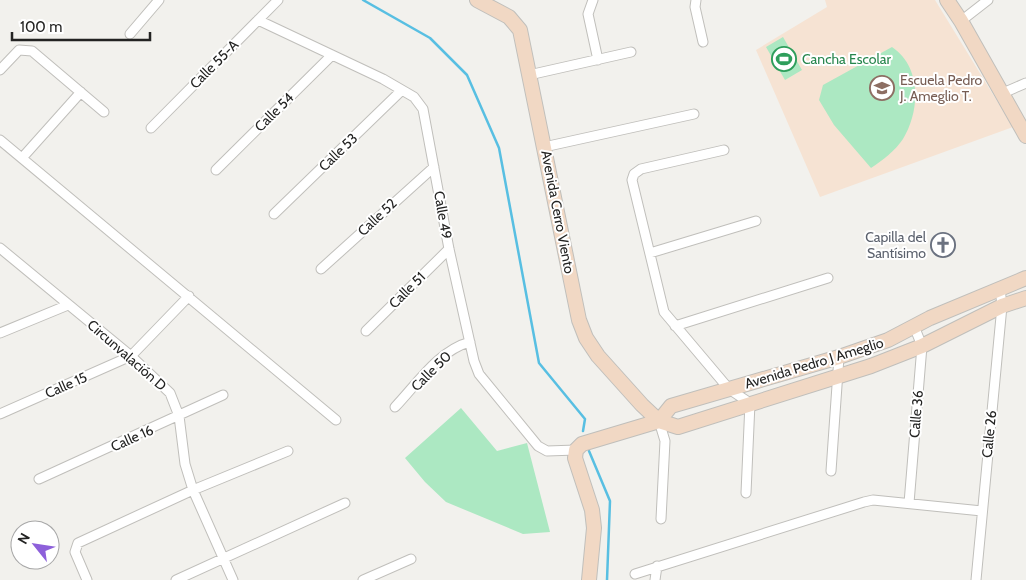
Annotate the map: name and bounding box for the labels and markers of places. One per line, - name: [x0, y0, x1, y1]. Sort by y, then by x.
- sports icon: Cancha Escolar: [771, 46, 797, 72]
- place label: Cancha Escolar: [802, 50, 891, 68]
- place label: Escuela Pedro J. Ameglio T.: [899, 71, 983, 105]
- school or university icon: Escuela Pedro J. Ameglio T.: [869, 75, 895, 101]
- place label: Capilla del Santísimo: [865, 228, 927, 262]
- church icon: Capilla del Santísimo: [930, 232, 956, 258]

